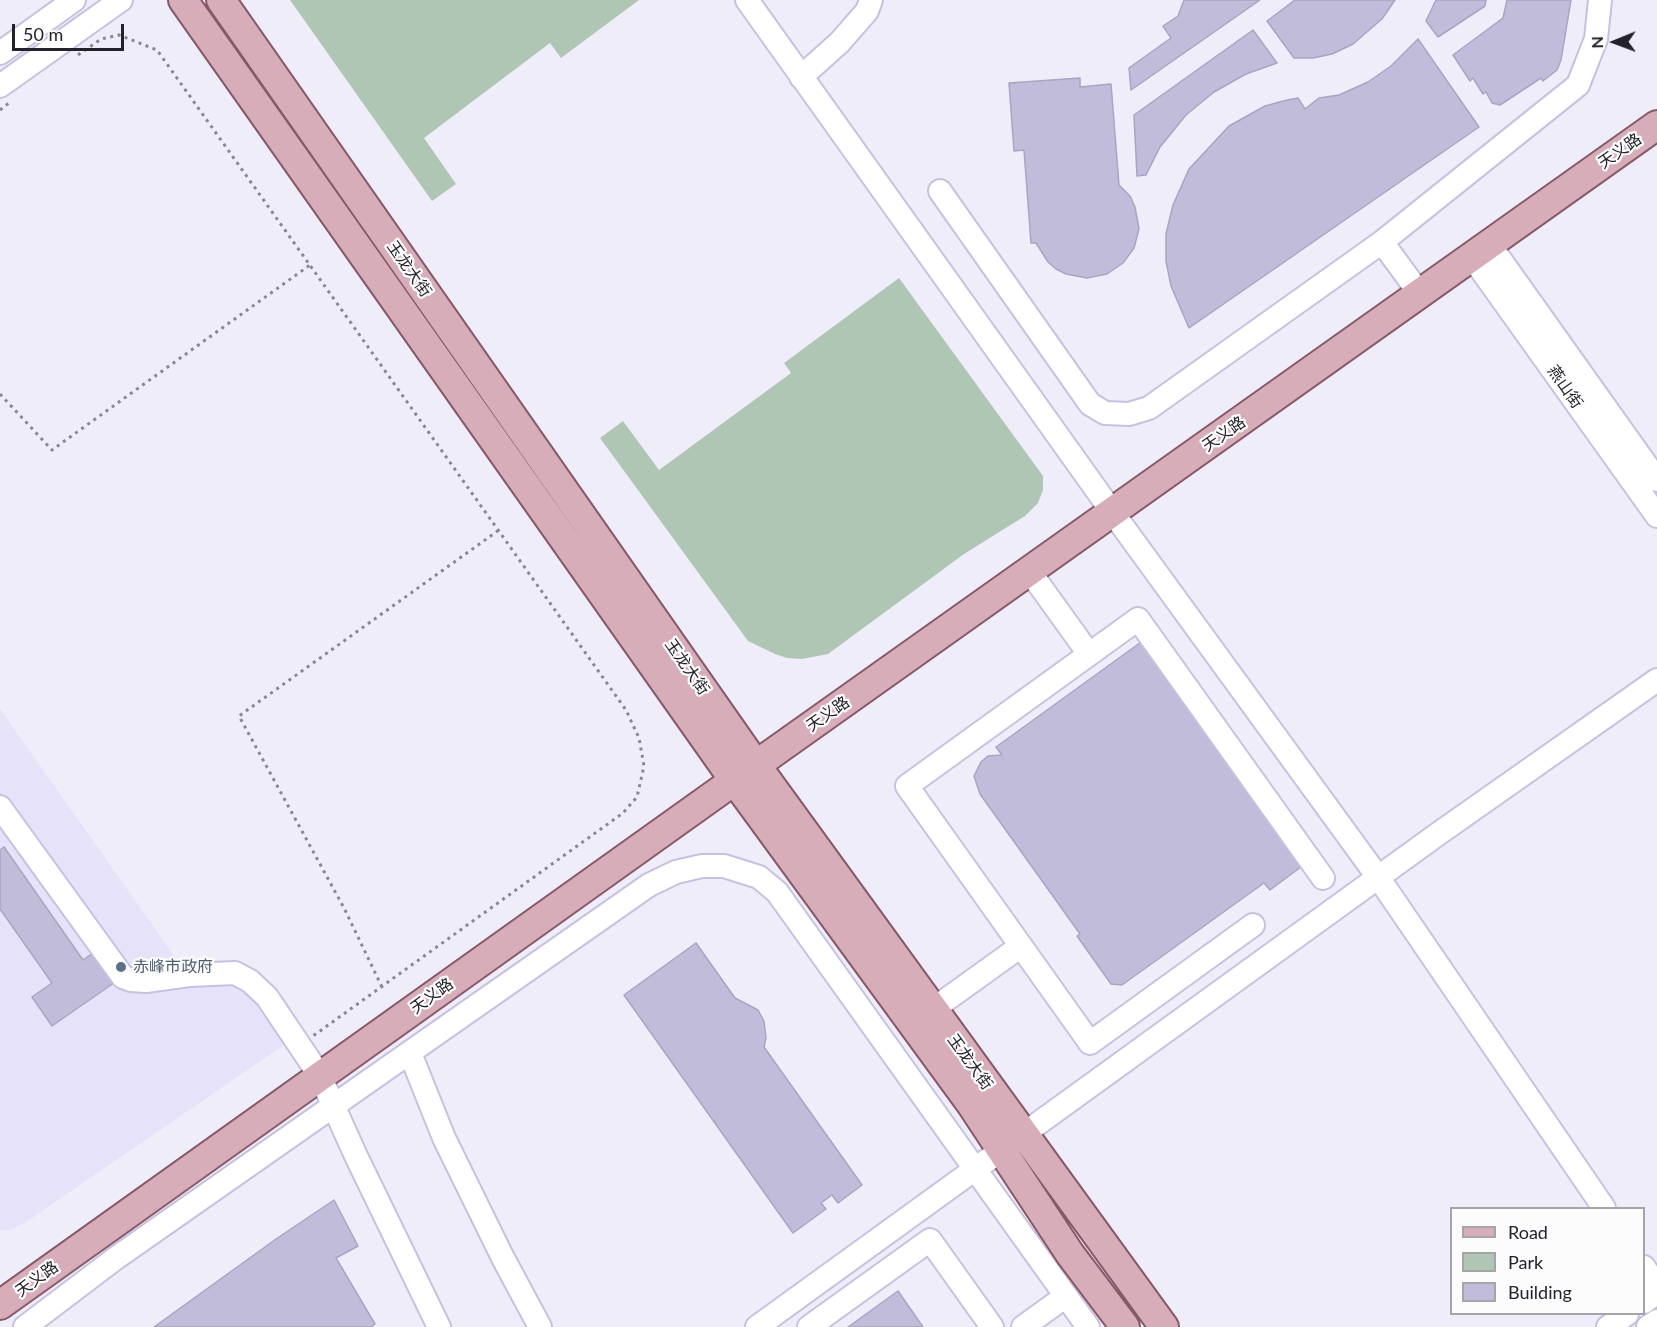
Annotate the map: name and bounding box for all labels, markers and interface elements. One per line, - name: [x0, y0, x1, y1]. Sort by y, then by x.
- scale bar: [15, 12, 128, 50]
- north arrow: [1585, 12, 1645, 72]
- text: 50 m: [23, 23, 63, 45]
- text: N: [1587, 36, 1606, 49]
- street label: 天义路: [1595, 129, 1645, 173]
- street label: 玉龙大街: [383, 237, 435, 301]
- street label: 燕山街: [1543, 362, 1587, 412]
- street label: 天义路: [1199, 412, 1249, 456]
- street label: 玉龙大街: [661, 635, 713, 699]
- street label: 天义路: [803, 692, 853, 736]
- place label: 赤峰市政府: [133, 957, 213, 977]
- marker: 赤峰市政府: [114, 960, 128, 974]
- street label: 天义路: [407, 974, 457, 1018]
- street label: 玉龙大街: [943, 1030, 997, 1094]
- legend: [1450, 1207, 1645, 1315]
- text: Road: [1508, 1221, 1548, 1243]
- text: Park: [1508, 1251, 1543, 1273]
- street label: 天义路: [12, 1257, 62, 1301]
- text: Building: [1508, 1281, 1572, 1303]

